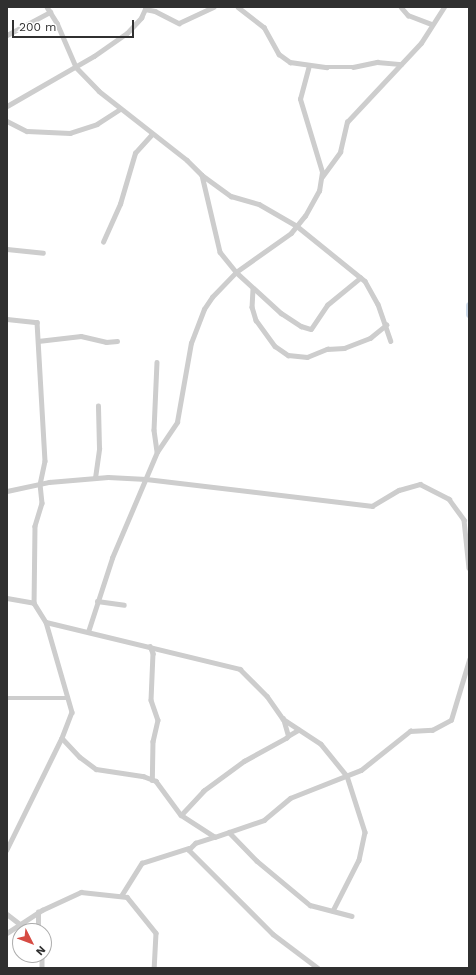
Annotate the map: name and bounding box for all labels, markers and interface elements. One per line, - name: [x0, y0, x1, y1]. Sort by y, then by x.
- scale bar: [14, 12, 136, 38]
- text: 200 m: [19, 20, 56, 34]
- north arrow: [12, 923, 52, 963]
- text: N: [33, 943, 48, 958]

